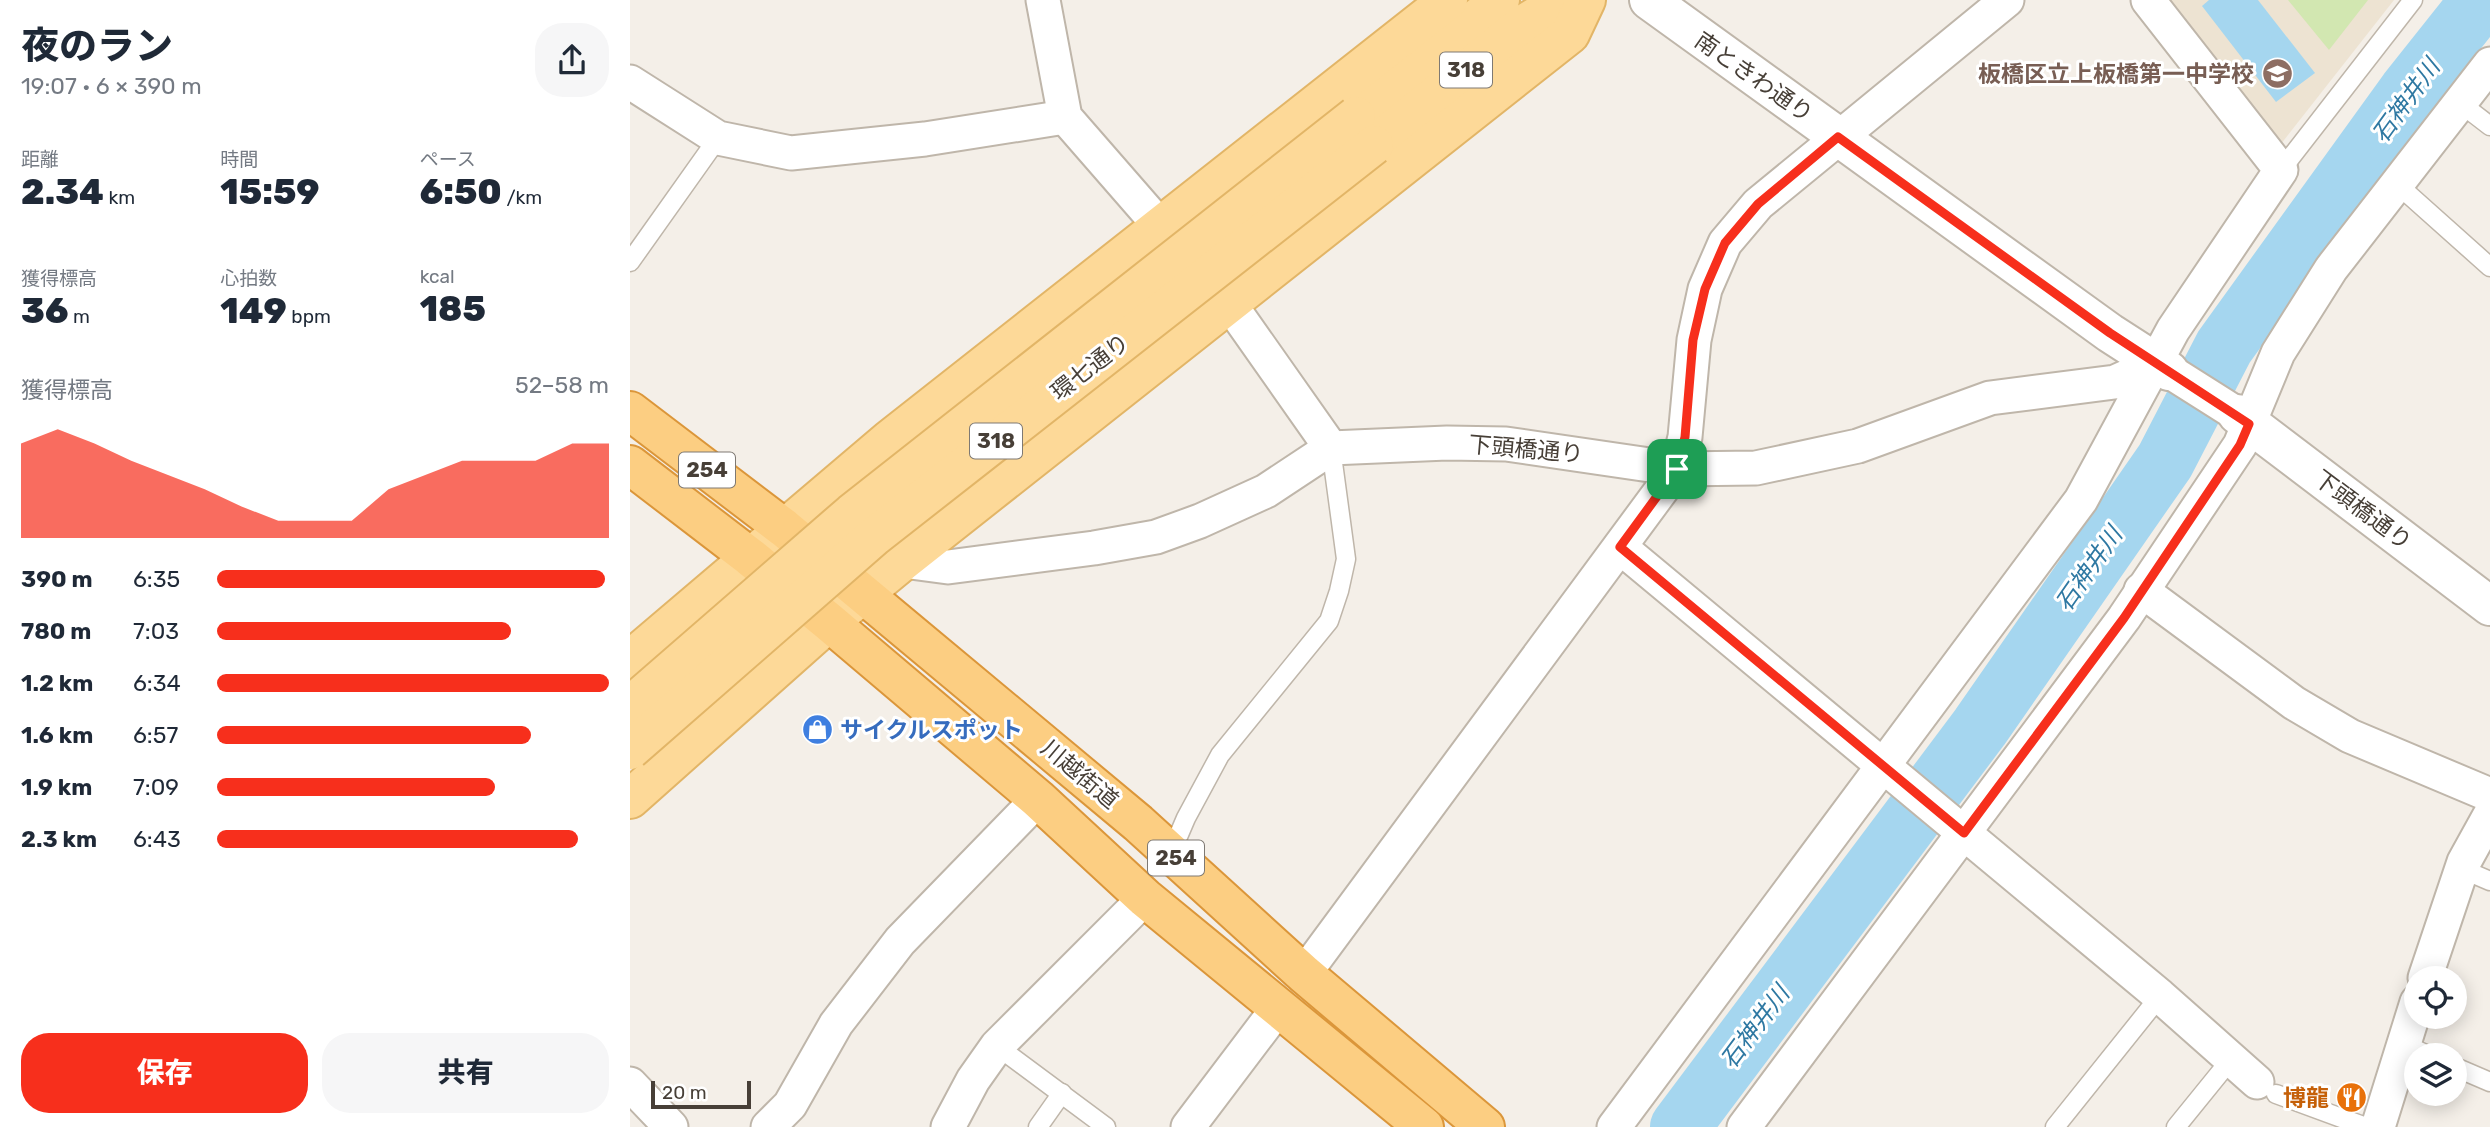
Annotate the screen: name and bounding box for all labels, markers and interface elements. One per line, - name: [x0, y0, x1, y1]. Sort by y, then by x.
- text: 夜のラン: [21, 23, 173, 69]
- button: share: [535, 23, 609, 97]
- street label: 南ときわ通り: [1689, 26, 1819, 128]
- road number: 318: [1440, 52, 1492, 88]
- water label: 石神井川: [2366, 52, 2447, 148]
- school or university icon: 板橋区立上板橋第一中学校: [2260, 57, 2294, 91]
- place label: 板橋区立上板橋第一中学校: [1978, 60, 2254, 88]
- text: 19:07 · 6 × 390 m: [21, 72, 202, 100]
- text: 距離: [21, 148, 59, 171]
- text: 時間: [220, 148, 258, 171]
- text: ペース: [420, 148, 476, 171]
- text: 2.34: [21, 171, 104, 213]
- text: 15:59: [220, 171, 319, 213]
- text: 6:50: [420, 171, 502, 213]
- text: km: [104, 186, 135, 209]
- text: /km: [502, 186, 542, 209]
- text: kcal: [420, 265, 455, 288]
- text: 獲得標高: [21, 267, 97, 290]
- text: 心拍数: [220, 267, 277, 290]
- text: 185: [420, 288, 486, 330]
- text: 36: [21, 290, 68, 332]
- text: 149: [220, 290, 287, 332]
- text: m: [68, 305, 90, 328]
- text: bpm: [287, 305, 331, 328]
- street label: 環七通り: [1045, 328, 1135, 406]
- text: 52–58 m: [515, 371, 609, 399]
- text: 獲得標高: [21, 376, 113, 404]
- road number: 318: [970, 424, 1022, 458]
- street label: 下頭橋通り: [1467, 430, 1585, 468]
- pin: [1647, 439, 1707, 499]
- icon: arrive: [1658, 450, 1696, 488]
- road number: 254: [679, 452, 735, 488]
- street label: 下頭橋通り: [2309, 464, 2417, 556]
- water label: 石神井川: [2050, 519, 2130, 616]
- text: 390 m: [21, 565, 93, 593]
- text: 6:35: [133, 565, 180, 593]
- text: 780 m: [21, 617, 91, 645]
- text: 7:03: [133, 617, 179, 645]
- text: 1.2 km: [21, 669, 93, 697]
- text: 6:34: [133, 669, 181, 697]
- shop icon: サイクルスポット: [800, 713, 834, 747]
- place label: サイクルスポット: [840, 716, 1023, 744]
- text: 1.6 km: [21, 721, 93, 749]
- text: 6:57: [133, 721, 178, 749]
- street label: 川越街道: [1036, 734, 1124, 814]
- text: 1.9 km: [21, 773, 92, 801]
- text: 7:09: [133, 773, 179, 801]
- text: 2.3 km: [21, 825, 97, 853]
- text: 6:43: [133, 825, 181, 853]
- road number: 254: [1148, 840, 1204, 876]
- map controls: [2404, 966, 2467, 1106]
- button: locate: [2404, 966, 2467, 1029]
- water label: 石神井川: [1715, 978, 1797, 1074]
- button: 保存: [21, 1033, 308, 1113]
- button: 共有: [322, 1033, 609, 1113]
- button: layers: [2404, 1043, 2467, 1106]
- scale bar: [651, 1078, 751, 1110]
- text: 20 m: [662, 1081, 707, 1104]
- restaurant icon: 博龍: [2335, 1081, 2369, 1115]
- place label: 博龍: [2283, 1084, 2329, 1112]

